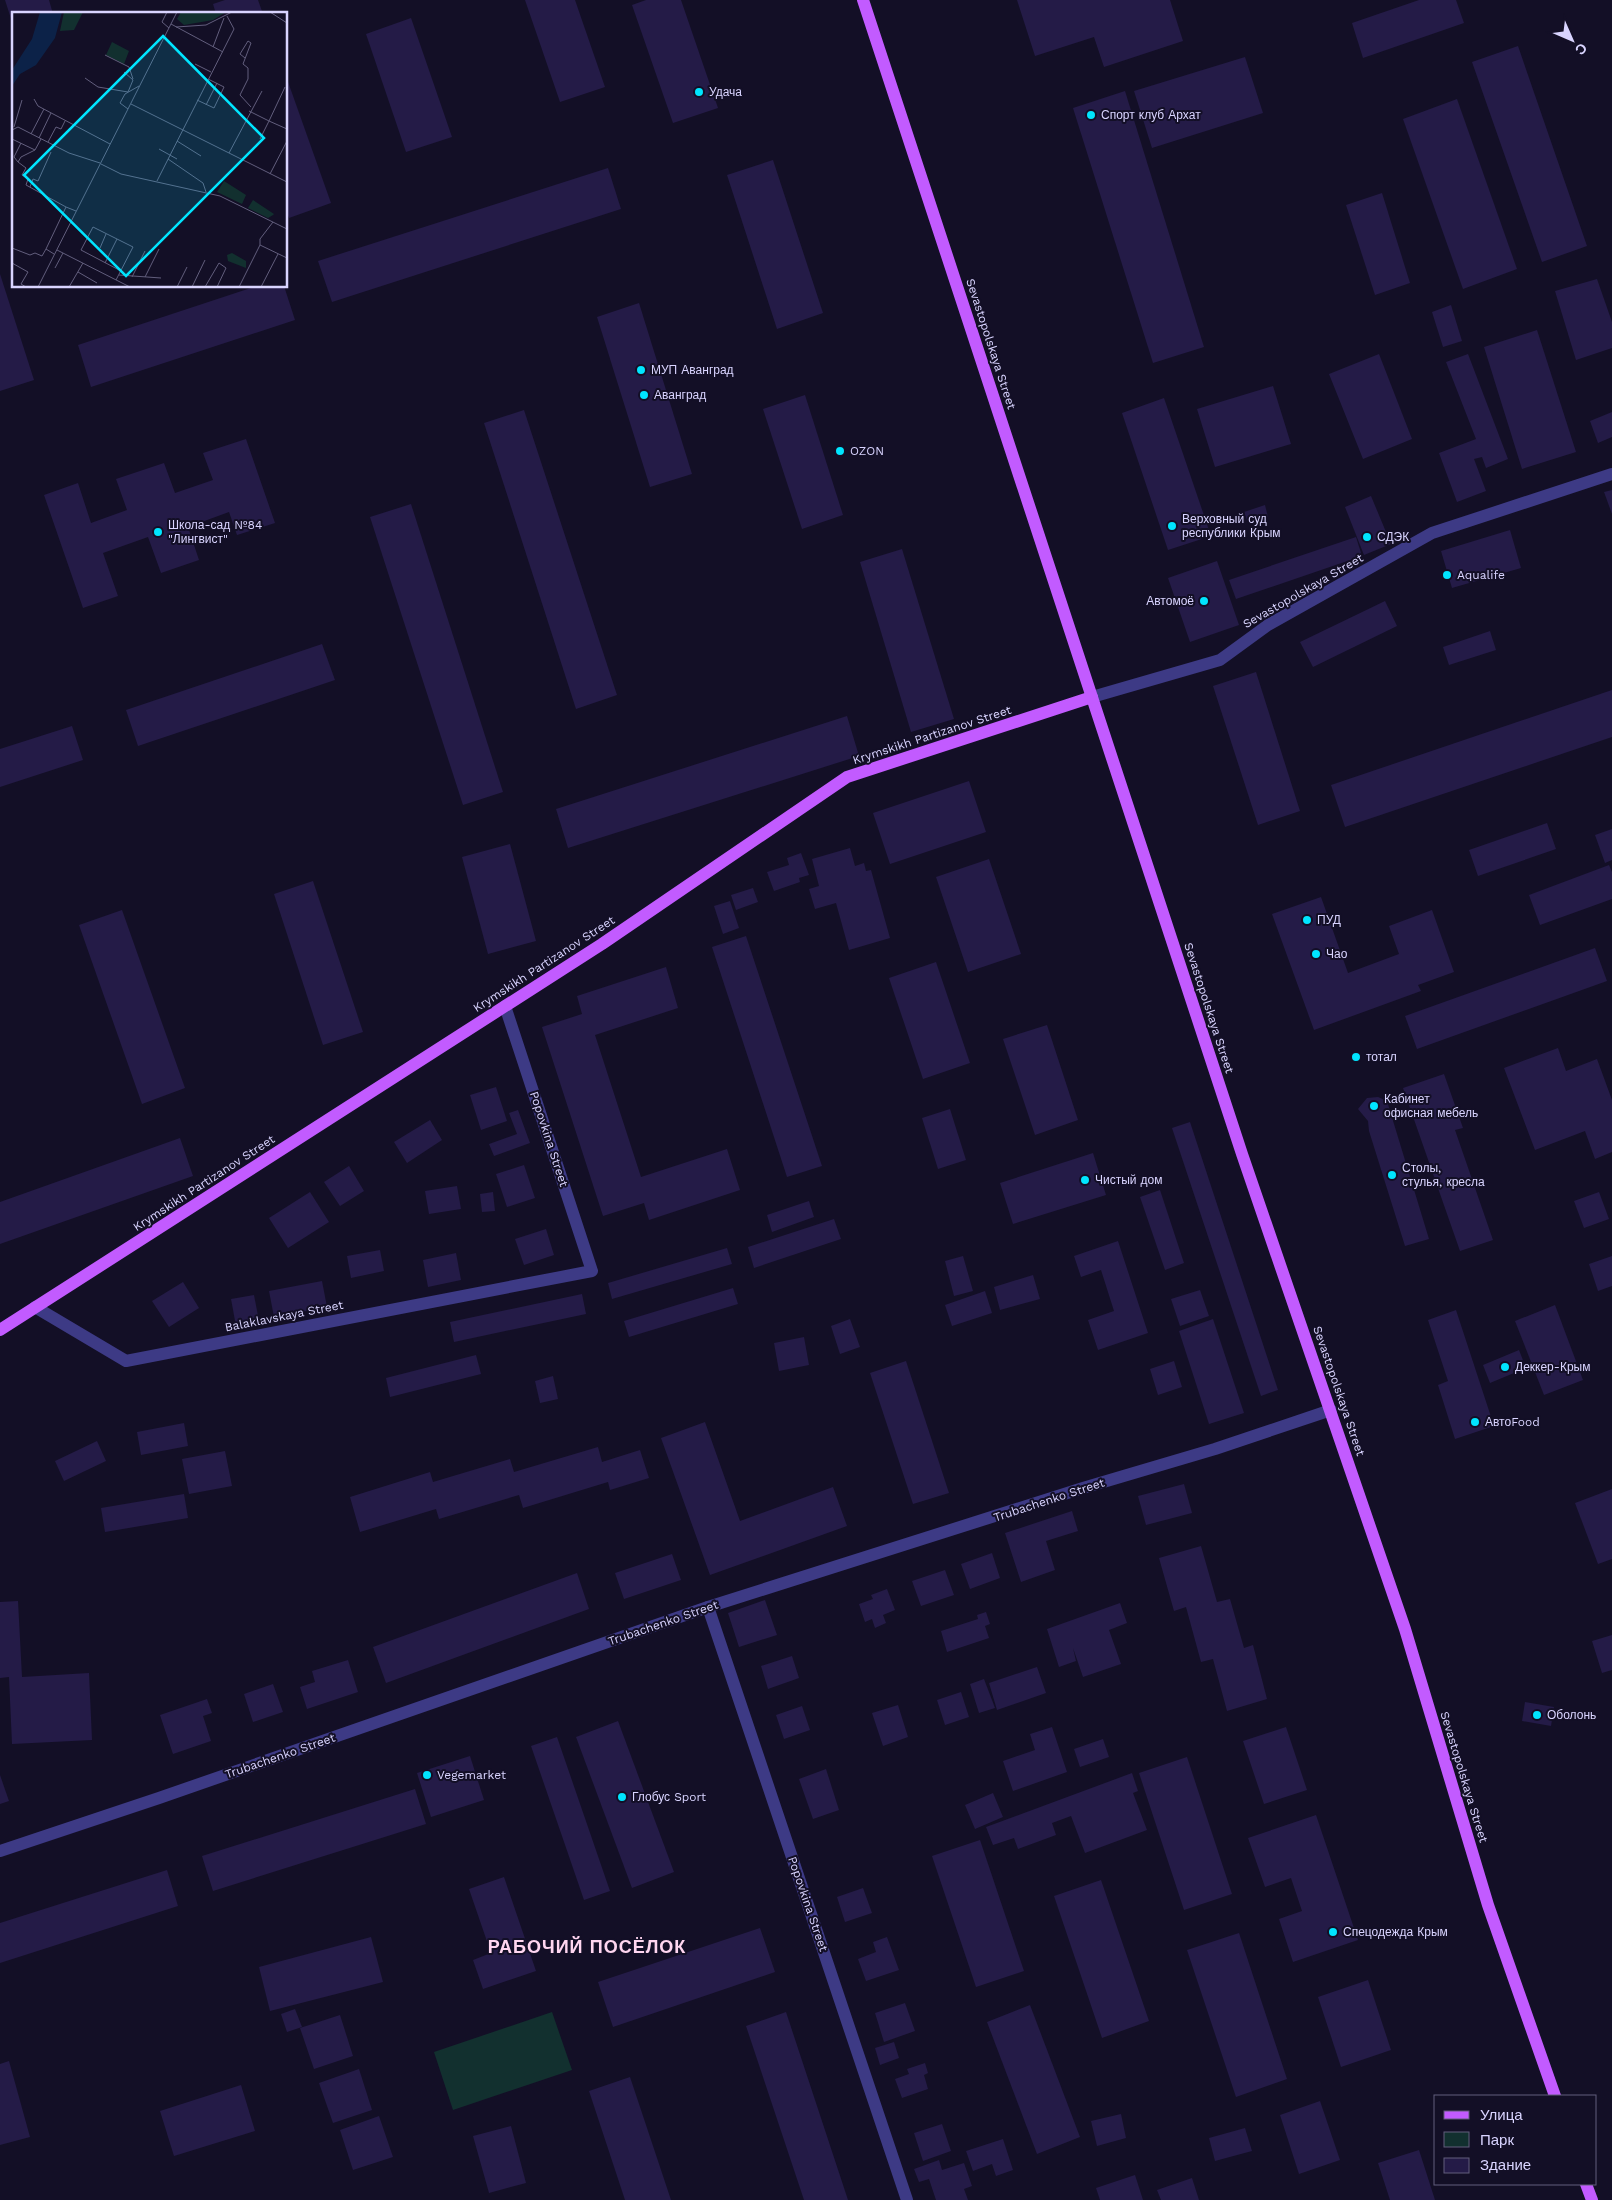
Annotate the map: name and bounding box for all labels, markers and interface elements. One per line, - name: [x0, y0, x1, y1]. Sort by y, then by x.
- inset map: [12, 12, 288, 288]
- north arrow: [1547, 15, 1597, 65]
- text: С: [1572, 40, 1590, 58]
- place label: Удача: [709, 85, 742, 99]
- marker: Удача: [693, 86, 705, 98]
- place label: Спорт клуб Архат: [1101, 108, 1201, 122]
- marker: Спорт клуб Архат: [1085, 109, 1097, 121]
- street label: Sevastopolskaya Street: [963, 277, 1019, 411]
- place label: МУП Аванград: [651, 363, 734, 377]
- marker: МУП Аванград: [635, 364, 647, 376]
- place label: Аванград: [654, 388, 706, 402]
- marker: Аванград: [638, 389, 650, 401]
- place label: OZON: [850, 444, 884, 458]
- marker: OZON: [834, 445, 846, 457]
- place label: Верховный суд республики Крым: [1182, 512, 1281, 540]
- place label: Школа-сад №84 "Лингвист": [168, 518, 262, 546]
- marker: Верховный суд республики Крым: [1166, 520, 1178, 532]
- marker: Школа-сад №84 "Лингвист": [152, 526, 164, 538]
- place label: СДЭК: [1377, 530, 1409, 544]
- marker: СДЭК: [1361, 531, 1373, 543]
- street label: Sevastopolskaya Street: [1240, 551, 1366, 631]
- place label: Aqualife: [1457, 568, 1505, 582]
- marker: Aqualife: [1441, 569, 1453, 581]
- place label: Автомоё: [1146, 594, 1194, 608]
- marker: Автомоё: [1198, 595, 1210, 607]
- street label: Krymskikh Partizanov Street: [851, 703, 1013, 767]
- street label: Krymskikh Partizanov Street: [471, 913, 617, 1015]
- place label: ПУД: [1317, 913, 1341, 927]
- marker: ПУД: [1301, 914, 1313, 926]
- street label: Sevastopolskaya Street: [1181, 941, 1237, 1075]
- place label: Чао: [1326, 947, 1348, 961]
- marker: Чао: [1310, 948, 1322, 960]
- place label: тотал: [1366, 1050, 1397, 1064]
- marker: тотал: [1350, 1051, 1362, 1063]
- street label: Popovkina Street: [527, 1090, 571, 1188]
- place label: Кабинет офисная мебель: [1384, 1092, 1478, 1120]
- marker: Кабинет офисная мебель: [1368, 1100, 1380, 1112]
- street label: Krymskikh Partizanov Street: [131, 1132, 277, 1234]
- place label: Столы, стулья, кресла: [1402, 1161, 1485, 1189]
- marker: Столы, стулья, кресла: [1386, 1169, 1398, 1181]
- place label: Чистый дом: [1095, 1173, 1163, 1187]
- marker: Чистый дом: [1079, 1174, 1091, 1186]
- street label: Balaklavskaya Street: [224, 1298, 344, 1334]
- street label: Sevastopolskaya Street: [1310, 1324, 1368, 1458]
- place label: Деккер-Крым: [1515, 1360, 1590, 1374]
- marker: Деккер-Крым: [1499, 1361, 1511, 1373]
- place label: АвтоFood: [1485, 1415, 1540, 1429]
- marker: АвтоFood: [1469, 1416, 1481, 1428]
- street label: Trubachenko Street: [992, 1475, 1106, 1525]
- street label: Trubachenko Street: [606, 1598, 720, 1648]
- place label: Оболонь: [1547, 1708, 1596, 1722]
- marker: Оболонь: [1531, 1709, 1543, 1721]
- street label: Sevastopolskaya Street: [1437, 1710, 1491, 1844]
- street label: Trubachenko Street: [223, 1731, 337, 1781]
- place label: Vegemarket: [437, 1768, 506, 1782]
- marker: Vegemarket: [421, 1769, 433, 1781]
- place label: Глобус Sport: [632, 1790, 706, 1804]
- marker: Глобус Sport: [616, 1791, 628, 1803]
- street label: Popovkina Street: [785, 1855, 831, 1953]
- place label: Спецодежда Крым: [1343, 1925, 1448, 1939]
- marker: Спецодежда Крым: [1327, 1926, 1339, 1938]
- district label: РАБОЧИЙ ПОСЁЛОК: [488, 1936, 686, 1957]
- legend: [1434, 2095, 1597, 2185]
- text: Улица: [1480, 2106, 1523, 2124]
- text: Парк: [1480, 2131, 1514, 2149]
- text: Здание: [1480, 2156, 1531, 2174]

